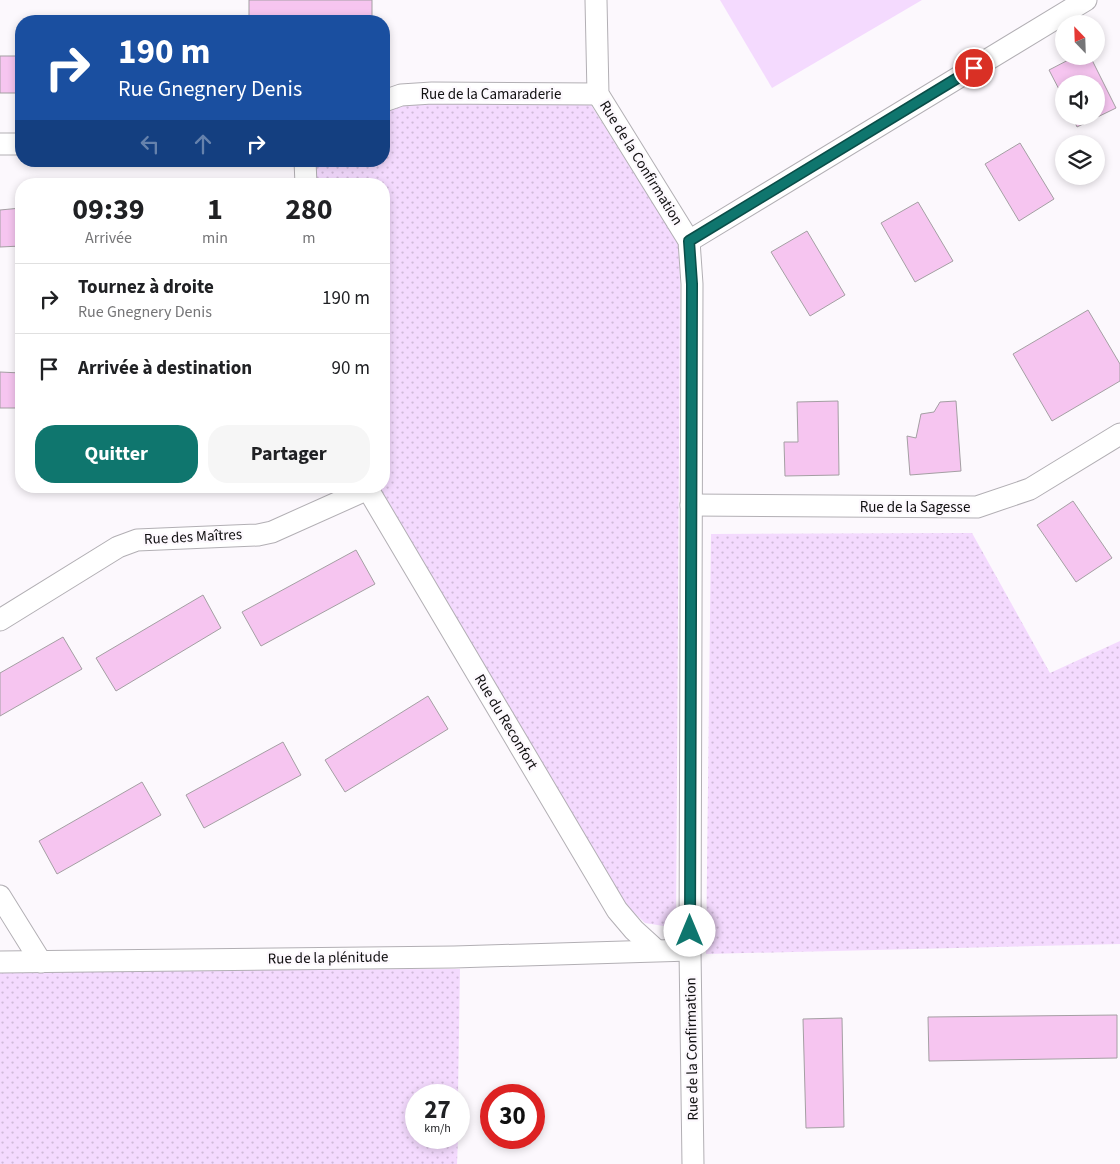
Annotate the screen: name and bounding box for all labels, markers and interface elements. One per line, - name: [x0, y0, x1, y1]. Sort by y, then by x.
- north arrow: [1055, 15, 1105, 65]
- map controls: [1055, 15, 1105, 185]
- text: 190 m: [118, 27, 210, 77]
- icon: right: [35, 35, 100, 100]
- pin: [953, 47, 995, 89]
- icon: arrive: [960, 54, 988, 82]
- text: Rue Gnegnery Denis: [118, 73, 302, 105]
- button: sound: [1055, 75, 1105, 125]
- street label: Rue de la Camaraderie: [421, 84, 561, 105]
- street label: Rue de la Confirmation: [594, 97, 688, 229]
- icon: left: [136, 130, 164, 158]
- icon: ahead: [189, 130, 217, 158]
- icon: right: [242, 130, 270, 158]
- button: layers: [1055, 135, 1105, 185]
- text: 09:39: [72, 188, 145, 231]
- text: 1: [207, 188, 223, 231]
- text: 280: [285, 188, 333, 231]
- text: Arrivée: [85, 227, 132, 249]
- text: min: [202, 227, 228, 249]
- text: m: [302, 227, 316, 249]
- text: Tournez à droite: [78, 274, 214, 301]
- icon: right: [35, 285, 63, 313]
- text: 190 m: [322, 285, 370, 312]
- text: Rue Gnegnery Denis: [78, 301, 212, 323]
- icon: arrive: [35, 355, 63, 383]
- text: Arrivée à destination: [78, 355, 252, 382]
- text: 90 m: [332, 355, 370, 382]
- button: Quitter: [35, 425, 198, 483]
- button: Partager: [208, 425, 370, 483]
- street label: Rue de la Sagesse: [860, 497, 970, 518]
- street label: Rue des Maîtres: [143, 524, 243, 550]
- street label: Rue du Reconfort: [469, 670, 543, 774]
- position arrow: [663, 904, 715, 956]
- street label: Rue de la plénitude: [267, 946, 389, 970]
- street label: Rue de la Confirmation: [680, 977, 704, 1121]
- speed limit sign: 30: [480, 1084, 545, 1149]
- text: 27: [424, 1092, 451, 1128]
- text: km/h: [424, 1120, 451, 1137]

